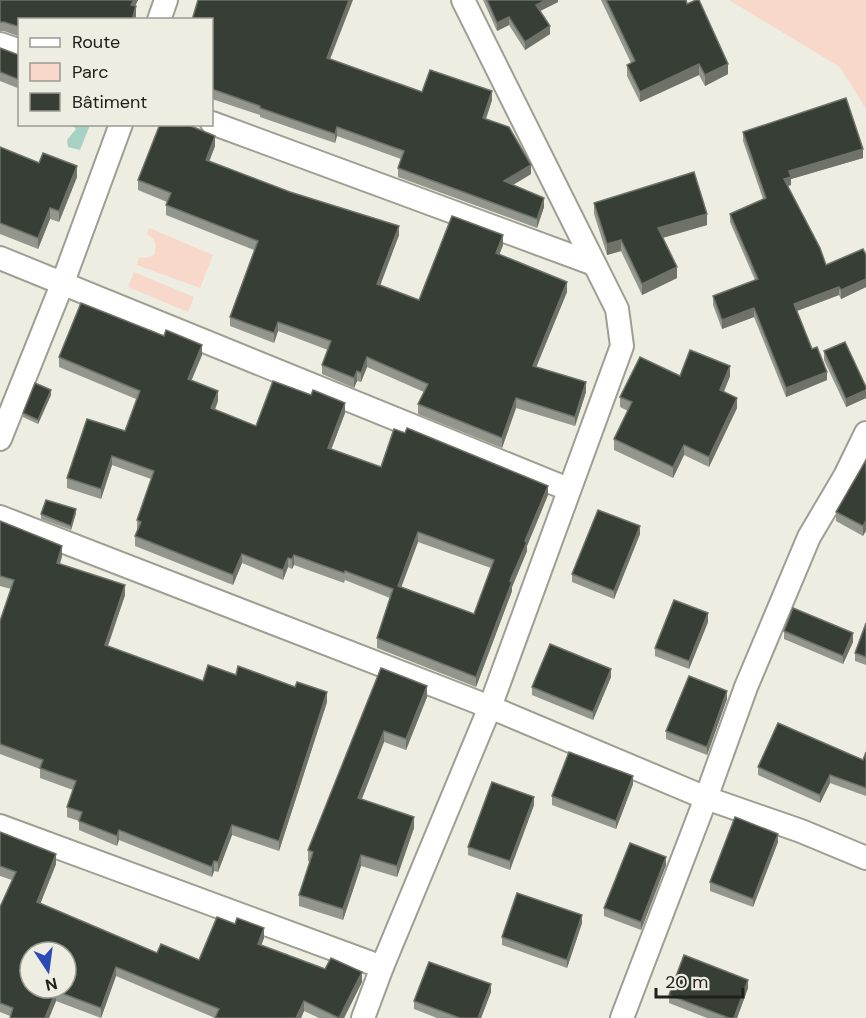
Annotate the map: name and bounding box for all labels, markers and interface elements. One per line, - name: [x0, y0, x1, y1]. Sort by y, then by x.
- legend: [18, 18, 213, 126]
- text: Route: [72, 30, 120, 54]
- text: Parc: [72, 60, 108, 84]
- text: Bâtiment: [72, 90, 147, 114]
- north arrow: [18, 940, 78, 1000]
- scale bar: [656, 961, 743, 999]
- text: 20 m: [665, 970, 708, 994]
- text: N: [43, 973, 59, 996]

